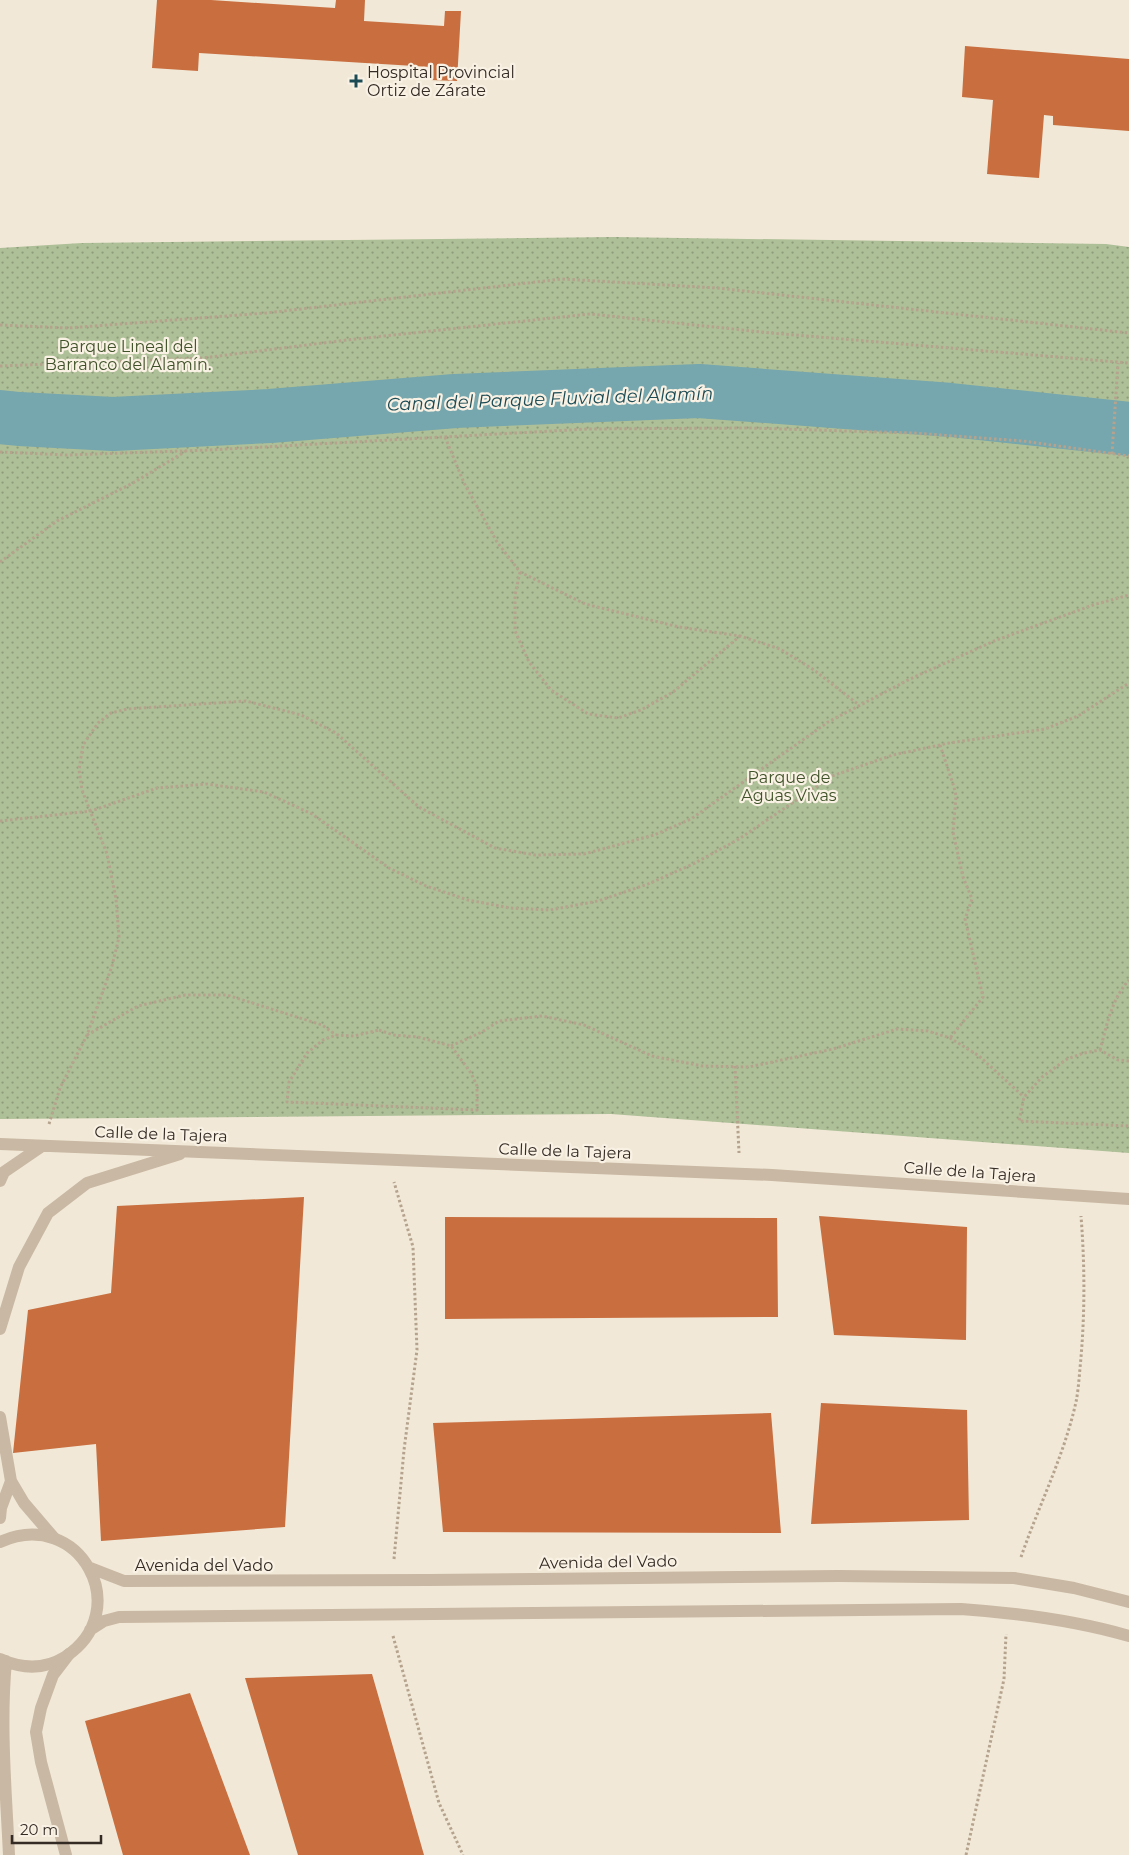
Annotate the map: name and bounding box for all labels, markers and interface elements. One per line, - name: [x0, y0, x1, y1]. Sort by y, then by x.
- place label: Hospital Provincial Ortiz de Zárate: [367, 63, 515, 100]
- marker: Hospital Provincial Ortiz de Zárate: [349, 74, 363, 88]
- park label: Parque Lineal del Barranco del Alamín.: [45, 337, 211, 374]
- water label: Canal del Parque Fluvial del Alamín: [386, 382, 714, 416]
- park label: Parque de Aguas Vivas: [741, 768, 837, 805]
- street label: Calle de la Tajera: [94, 1122, 228, 1146]
- street label: Calle de la Tajera: [498, 1139, 632, 1163]
- street label: Calle de la Tajera: [903, 1158, 1037, 1186]
- street label: Avenida del Vado: [539, 1551, 677, 1573]
- street label: Avenida del Vado: [135, 1556, 273, 1575]
- scale bar: [12, 1812, 101, 1844]
- text: 20 m: [20, 1820, 58, 1839]

